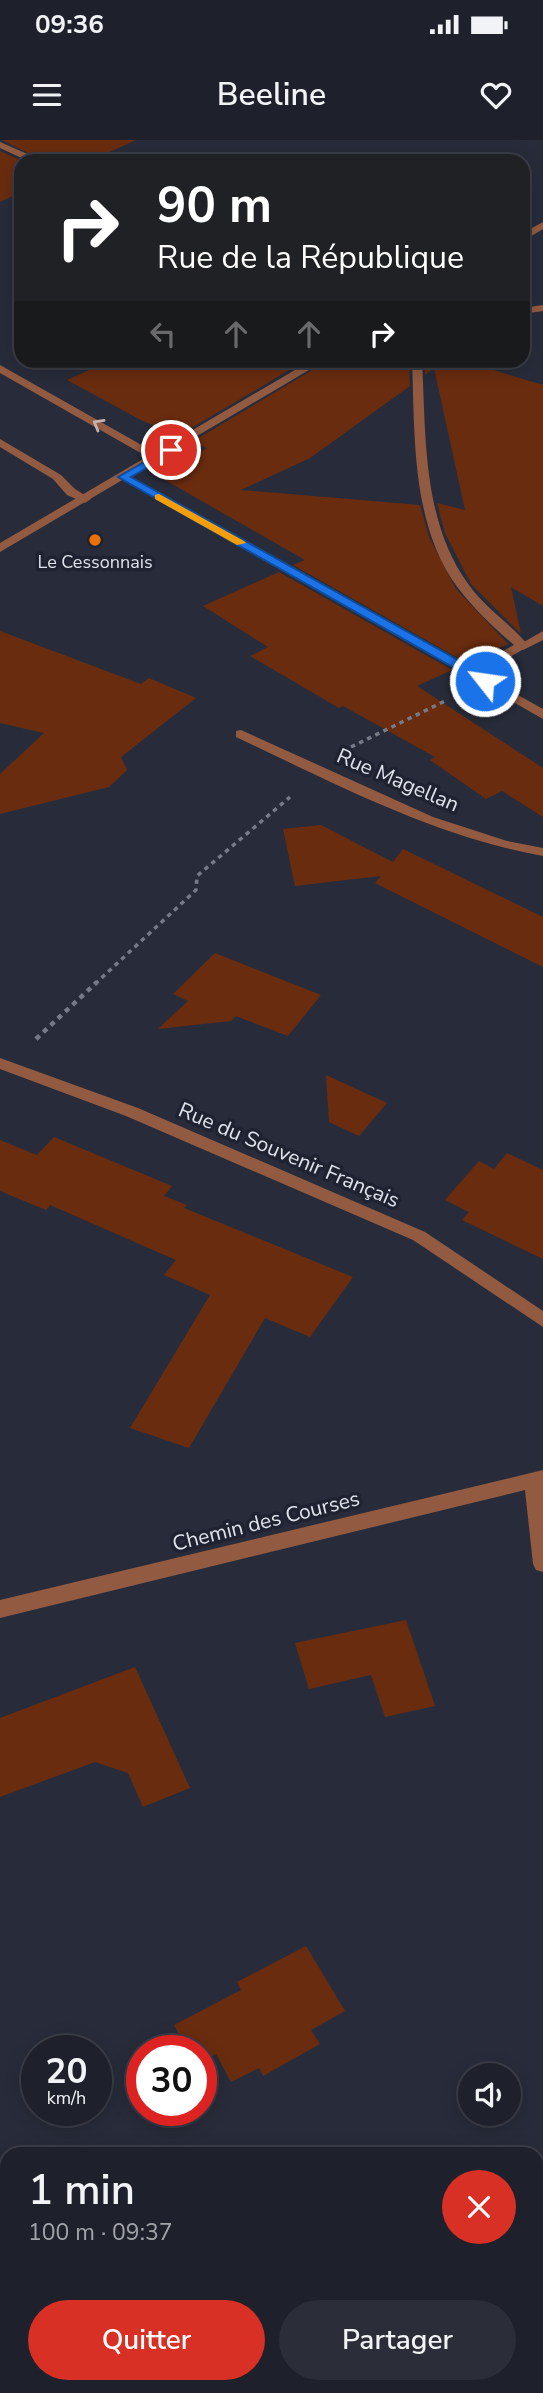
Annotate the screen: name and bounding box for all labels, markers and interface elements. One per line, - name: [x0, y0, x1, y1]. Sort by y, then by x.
- text: 09:36: [35, 7, 104, 42]
- text: Beeline: [217, 73, 326, 116]
- icon: menu: [28, 76, 66, 114]
- icon: heart: [477, 76, 515, 114]
- text: 90 m: [157, 172, 272, 239]
- icon: right: [42, 182, 133, 273]
- text: Rue de la République: [157, 236, 464, 279]
- icon: left: [144, 315, 182, 353]
- icon: ahead: [217, 315, 255, 353]
- icon: ahead: [290, 315, 328, 353]
- icon: right: [363, 315, 401, 353]
- one-way arrow: [93, 419, 106, 432]
- pin: [141, 420, 201, 480]
- icon: arrive: [152, 431, 190, 469]
- marker: Le Cessonnais: [87, 532, 103, 548]
- place label: Le Cessonnais: [37, 550, 153, 574]
- position arrow: [448, 644, 522, 718]
- street label: Rue Magellan: [332, 742, 464, 818]
- street label: Rue du Souvenir Français: [174, 1096, 404, 1214]
- street label: Chemin des Courses: [169, 1484, 363, 1558]
- speed limit sign: 30: [126, 2035, 217, 2126]
- text: 20: [45, 2048, 88, 2095]
- map controls: [458, 2063, 521, 2126]
- button: sound: [458, 2063, 521, 2126]
- text: km/h: [47, 2086, 86, 2110]
- text: 1 min: [28, 2162, 135, 2219]
- button: close: [442, 2170, 516, 2244]
- text: 100 m · 09:37: [28, 2217, 173, 2248]
- button: Quitter: [28, 2300, 265, 2380]
- button: Partager: [279, 2300, 516, 2380]

